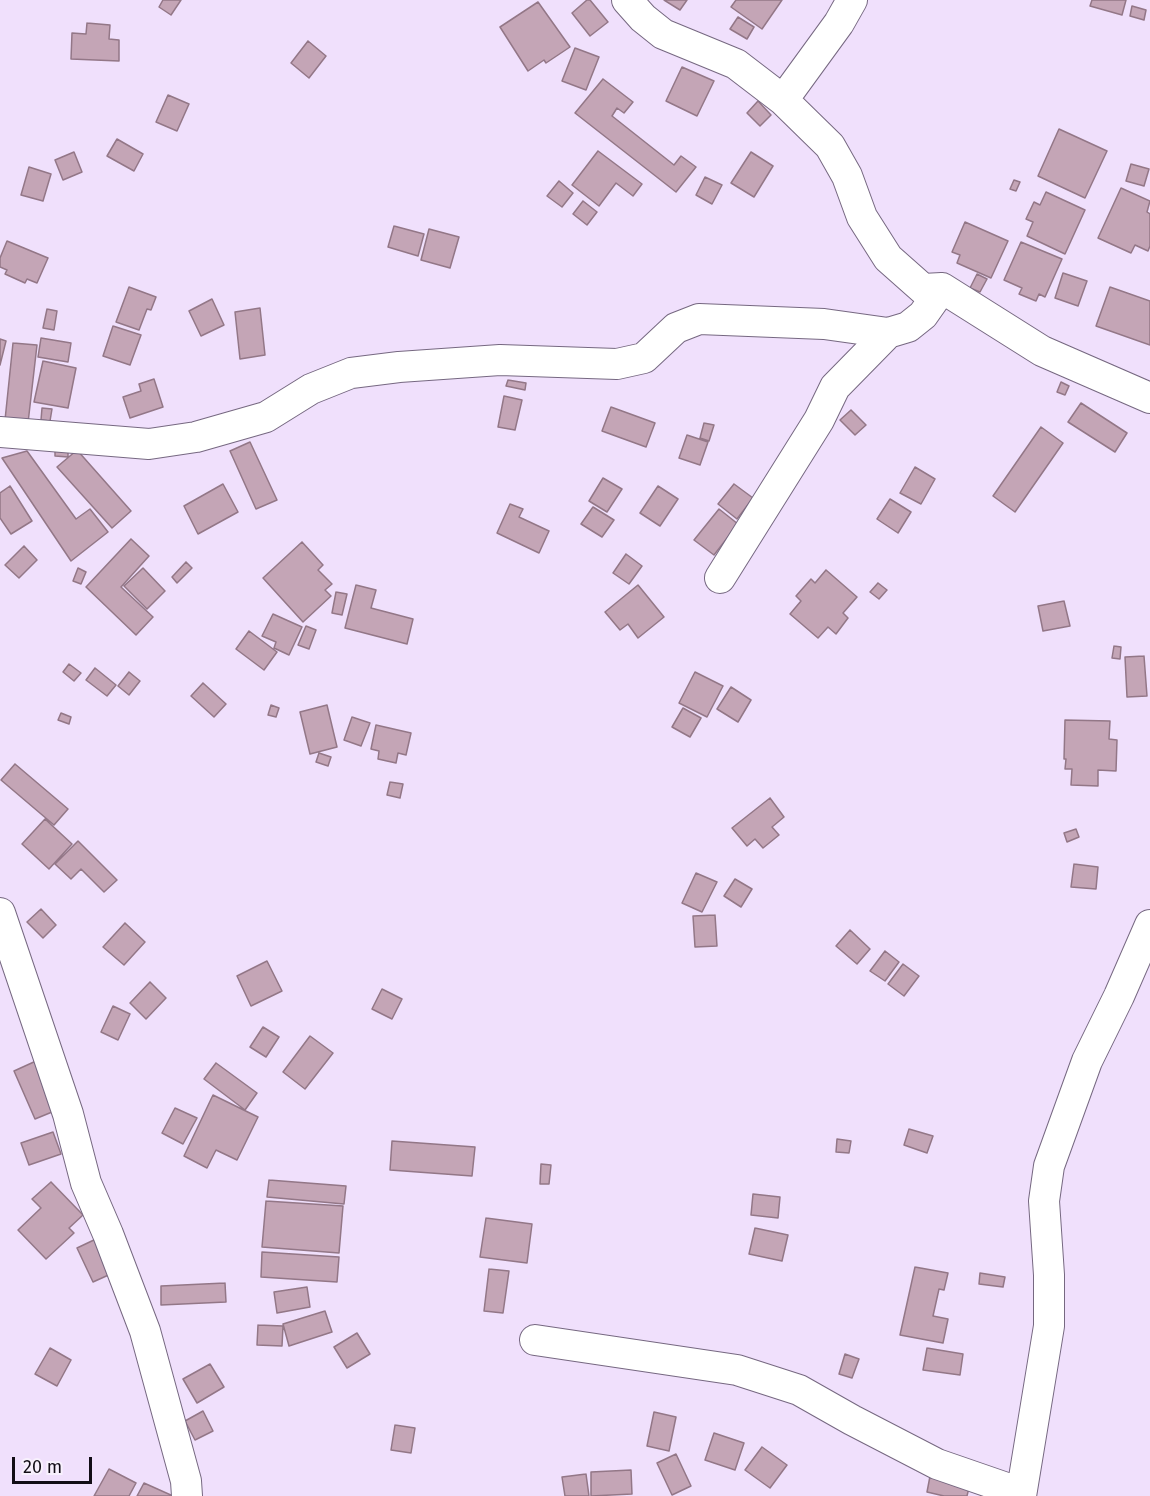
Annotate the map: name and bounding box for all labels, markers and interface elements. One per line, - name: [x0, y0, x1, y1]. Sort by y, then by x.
- scale bar: [15, 1445, 94, 1483]
- text: 20 m: [23, 1456, 62, 1478]

